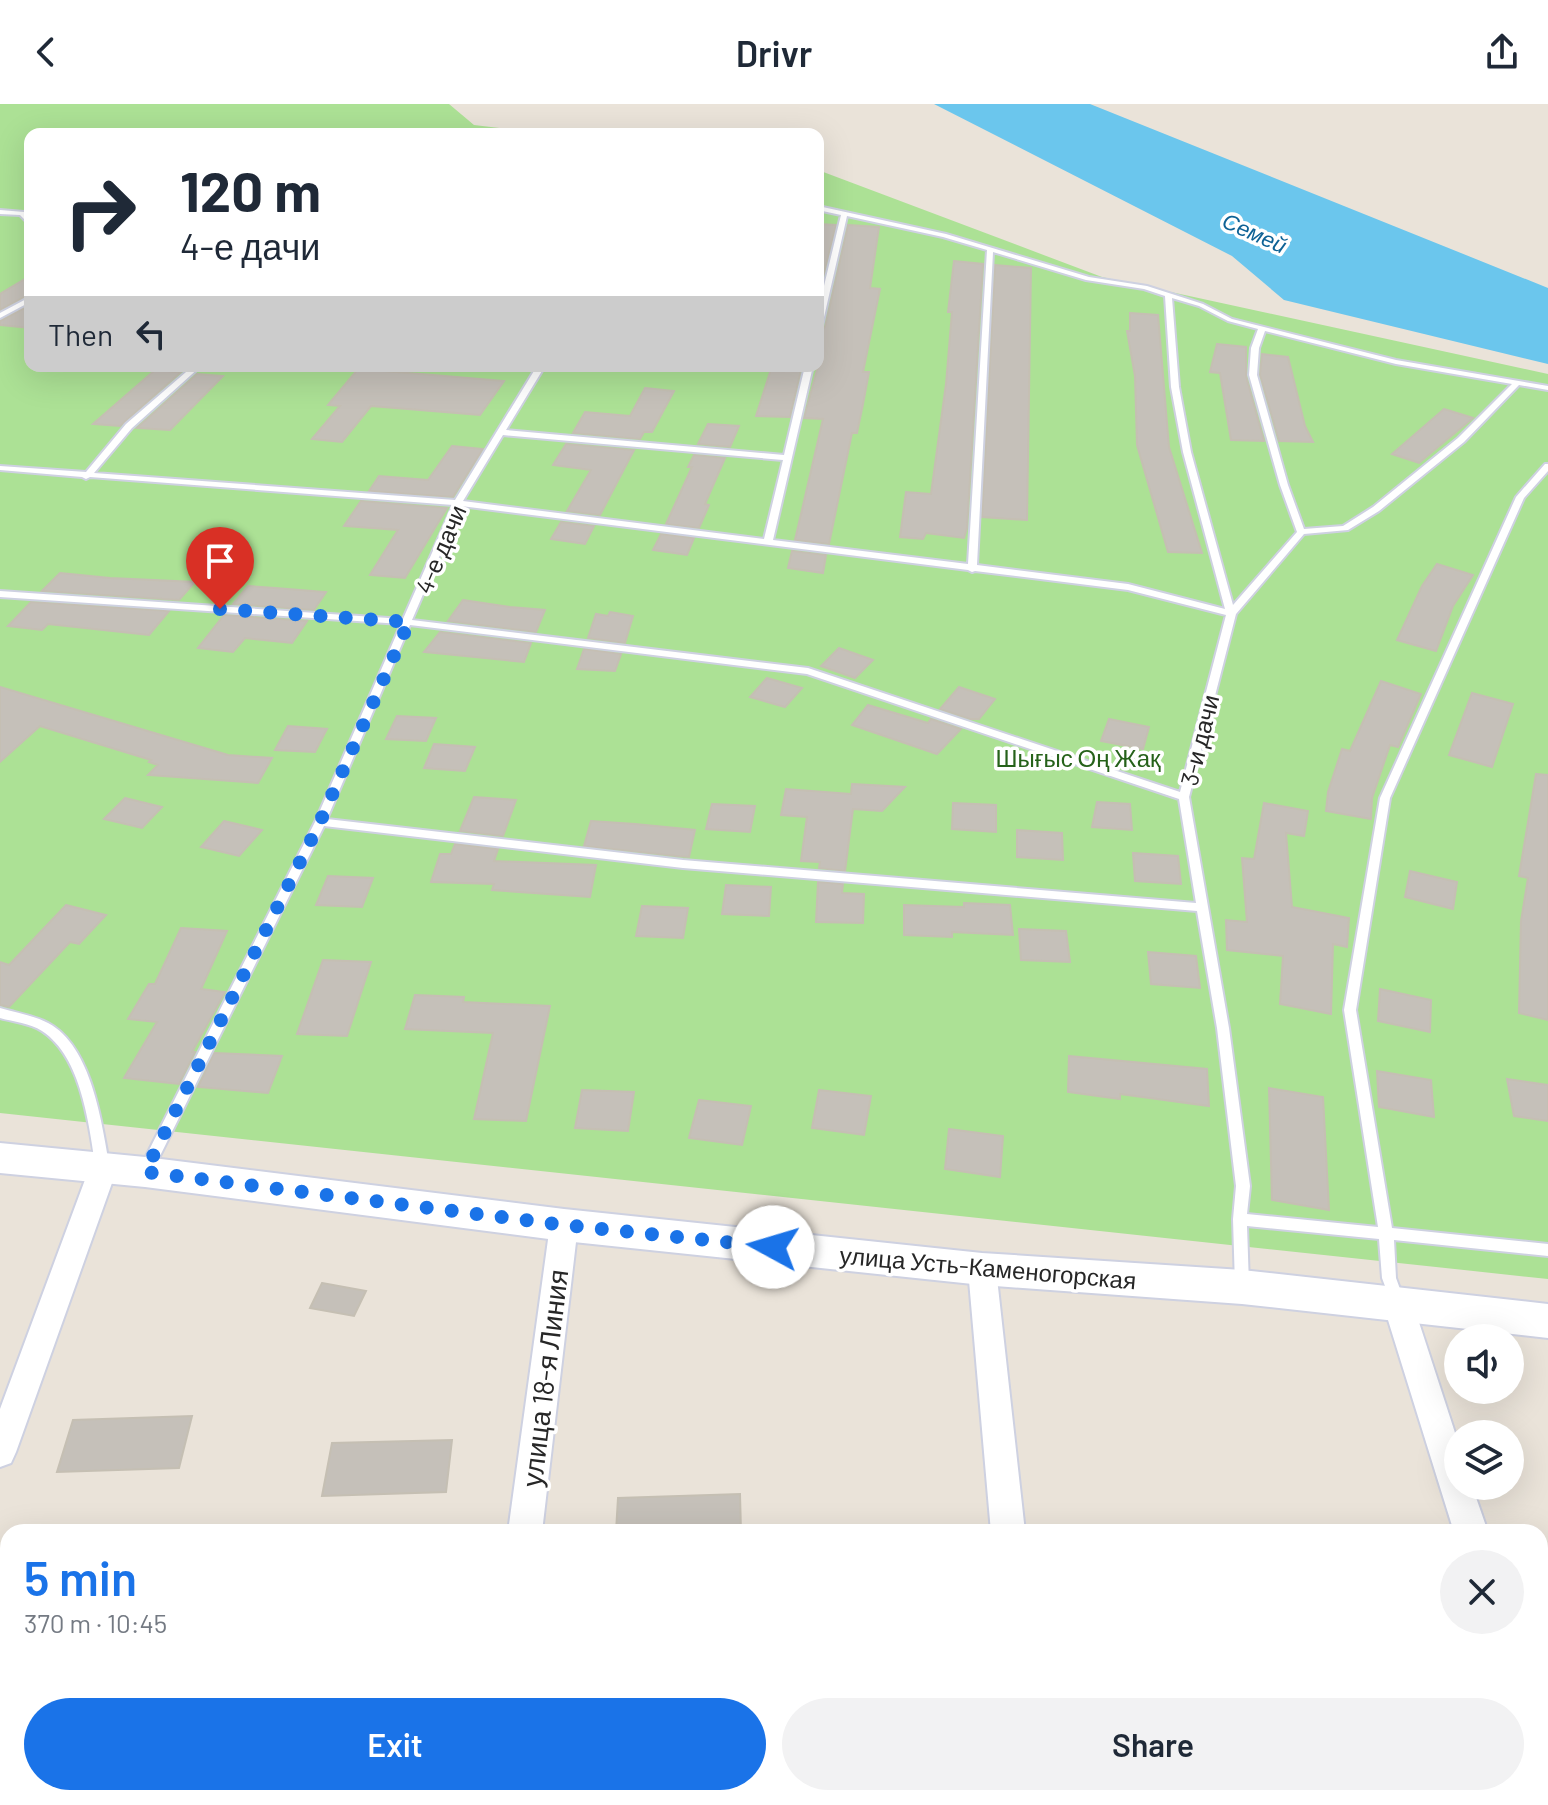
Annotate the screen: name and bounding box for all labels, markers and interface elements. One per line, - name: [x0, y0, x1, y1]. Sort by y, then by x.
- icon: back: [24, 30, 68, 74]
- icon: share: [1480, 30, 1524, 74]
- text: Drivr: [736, 31, 812, 74]
- text: 120 m: [180, 156, 321, 223]
- icon: right: [48, 160, 152, 264]
- water label: Семей: [1219, 206, 1291, 258]
- text: 4-е дачи: [180, 224, 320, 267]
- icon: left: [129, 312, 173, 356]
- text: Then: [48, 316, 113, 352]
- street label: 4-е дачи: [408, 500, 472, 598]
- pin: [186, 527, 254, 609]
- icon: arrive: [198, 539, 242, 583]
- street label: 3-и дачи: [1174, 691, 1224, 789]
- park label: Шығыс Оң Жақ: [995, 743, 1161, 772]
- position arrow: [731, 1205, 815, 1289]
- street label: улица Усть-Каменогорская: [839, 1240, 1137, 1294]
- street label: улица 18-я Линия: [514, 1267, 574, 1489]
- map controls: [1444, 1324, 1524, 1500]
- button: sound: [1444, 1324, 1524, 1404]
- button: layers: [1444, 1420, 1524, 1500]
- text: 5 min: [24, 1548, 137, 1606]
- button: close: [1440, 1550, 1524, 1634]
- text: 370 m · 10:45: [24, 1607, 167, 1638]
- button: Exit: [24, 1698, 766, 1790]
- button: Share: [782, 1698, 1524, 1790]

